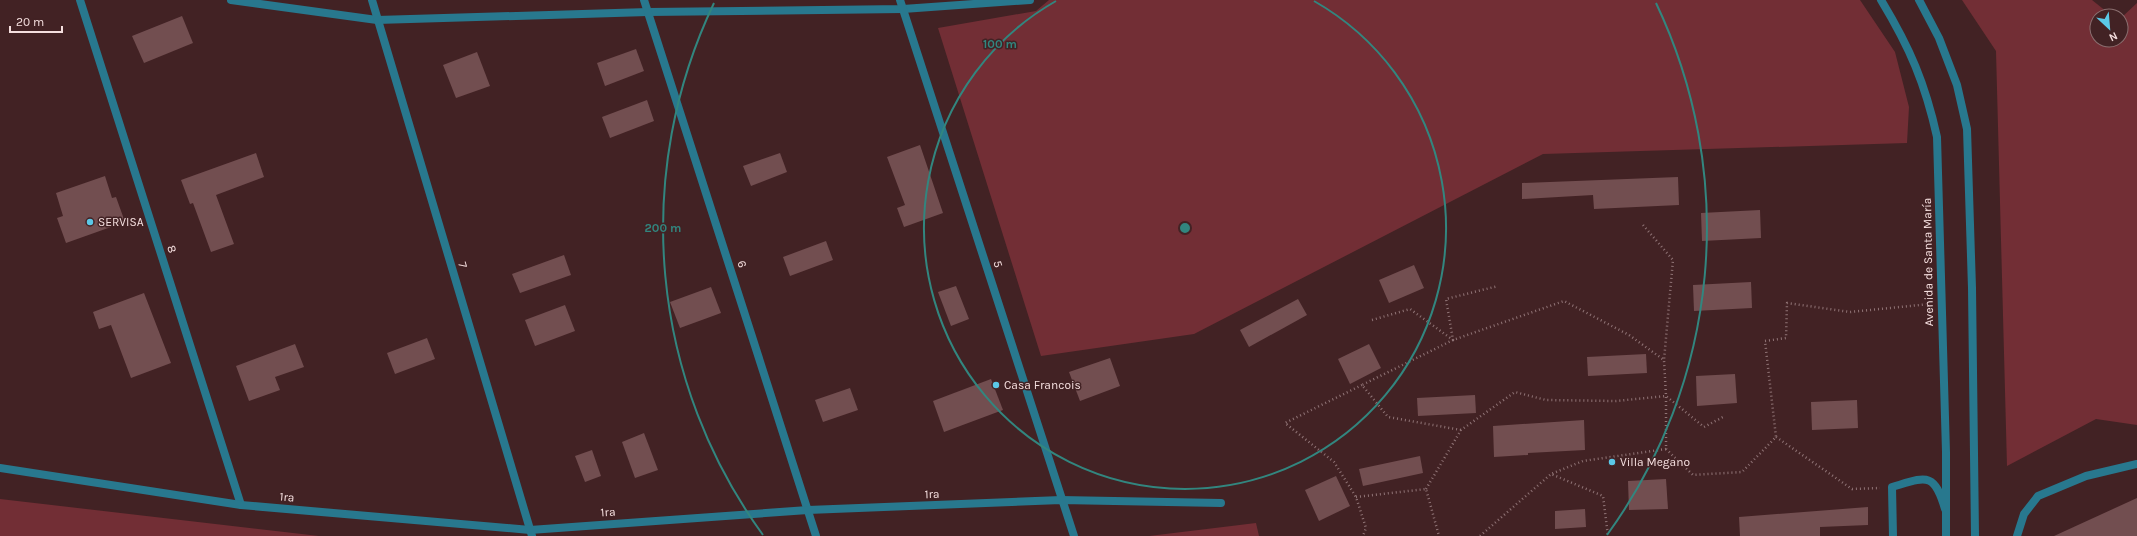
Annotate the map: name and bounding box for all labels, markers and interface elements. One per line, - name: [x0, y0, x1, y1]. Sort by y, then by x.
- scale bar: [10, 8, 62, 34]
- north arrow: [2089, 8, 2129, 48]
- text: 20 m: [16, 15, 44, 29]
- text: N: [2107, 29, 2120, 44]
- text: 100 m: [983, 37, 1017, 51]
- street label: Avenida de Santa María: [1920, 198, 1936, 326]
- place label: SERVISA: [98, 215, 144, 229]
- marker: SERVISA: [85, 217, 95, 227]
- text: 200 m: [645, 221, 681, 235]
- centre of rings: [1178, 221, 1192, 235]
- street label: 8: [164, 243, 180, 255]
- street label: 6: [734, 259, 750, 270]
- street label: 5: [990, 259, 1006, 270]
- street label: 7: [455, 260, 471, 270]
- place label: Casa Francois: [1004, 378, 1081, 392]
- marker: Casa Francois: [991, 380, 1001, 390]
- place label: Villa Megano: [1620, 455, 1690, 469]
- marker: Villa Megano: [1607, 457, 1617, 467]
- street label: 1ra: [924, 487, 940, 501]
- street label: 1ra: [279, 489, 295, 505]
- street label: 1ra: [600, 504, 616, 520]

